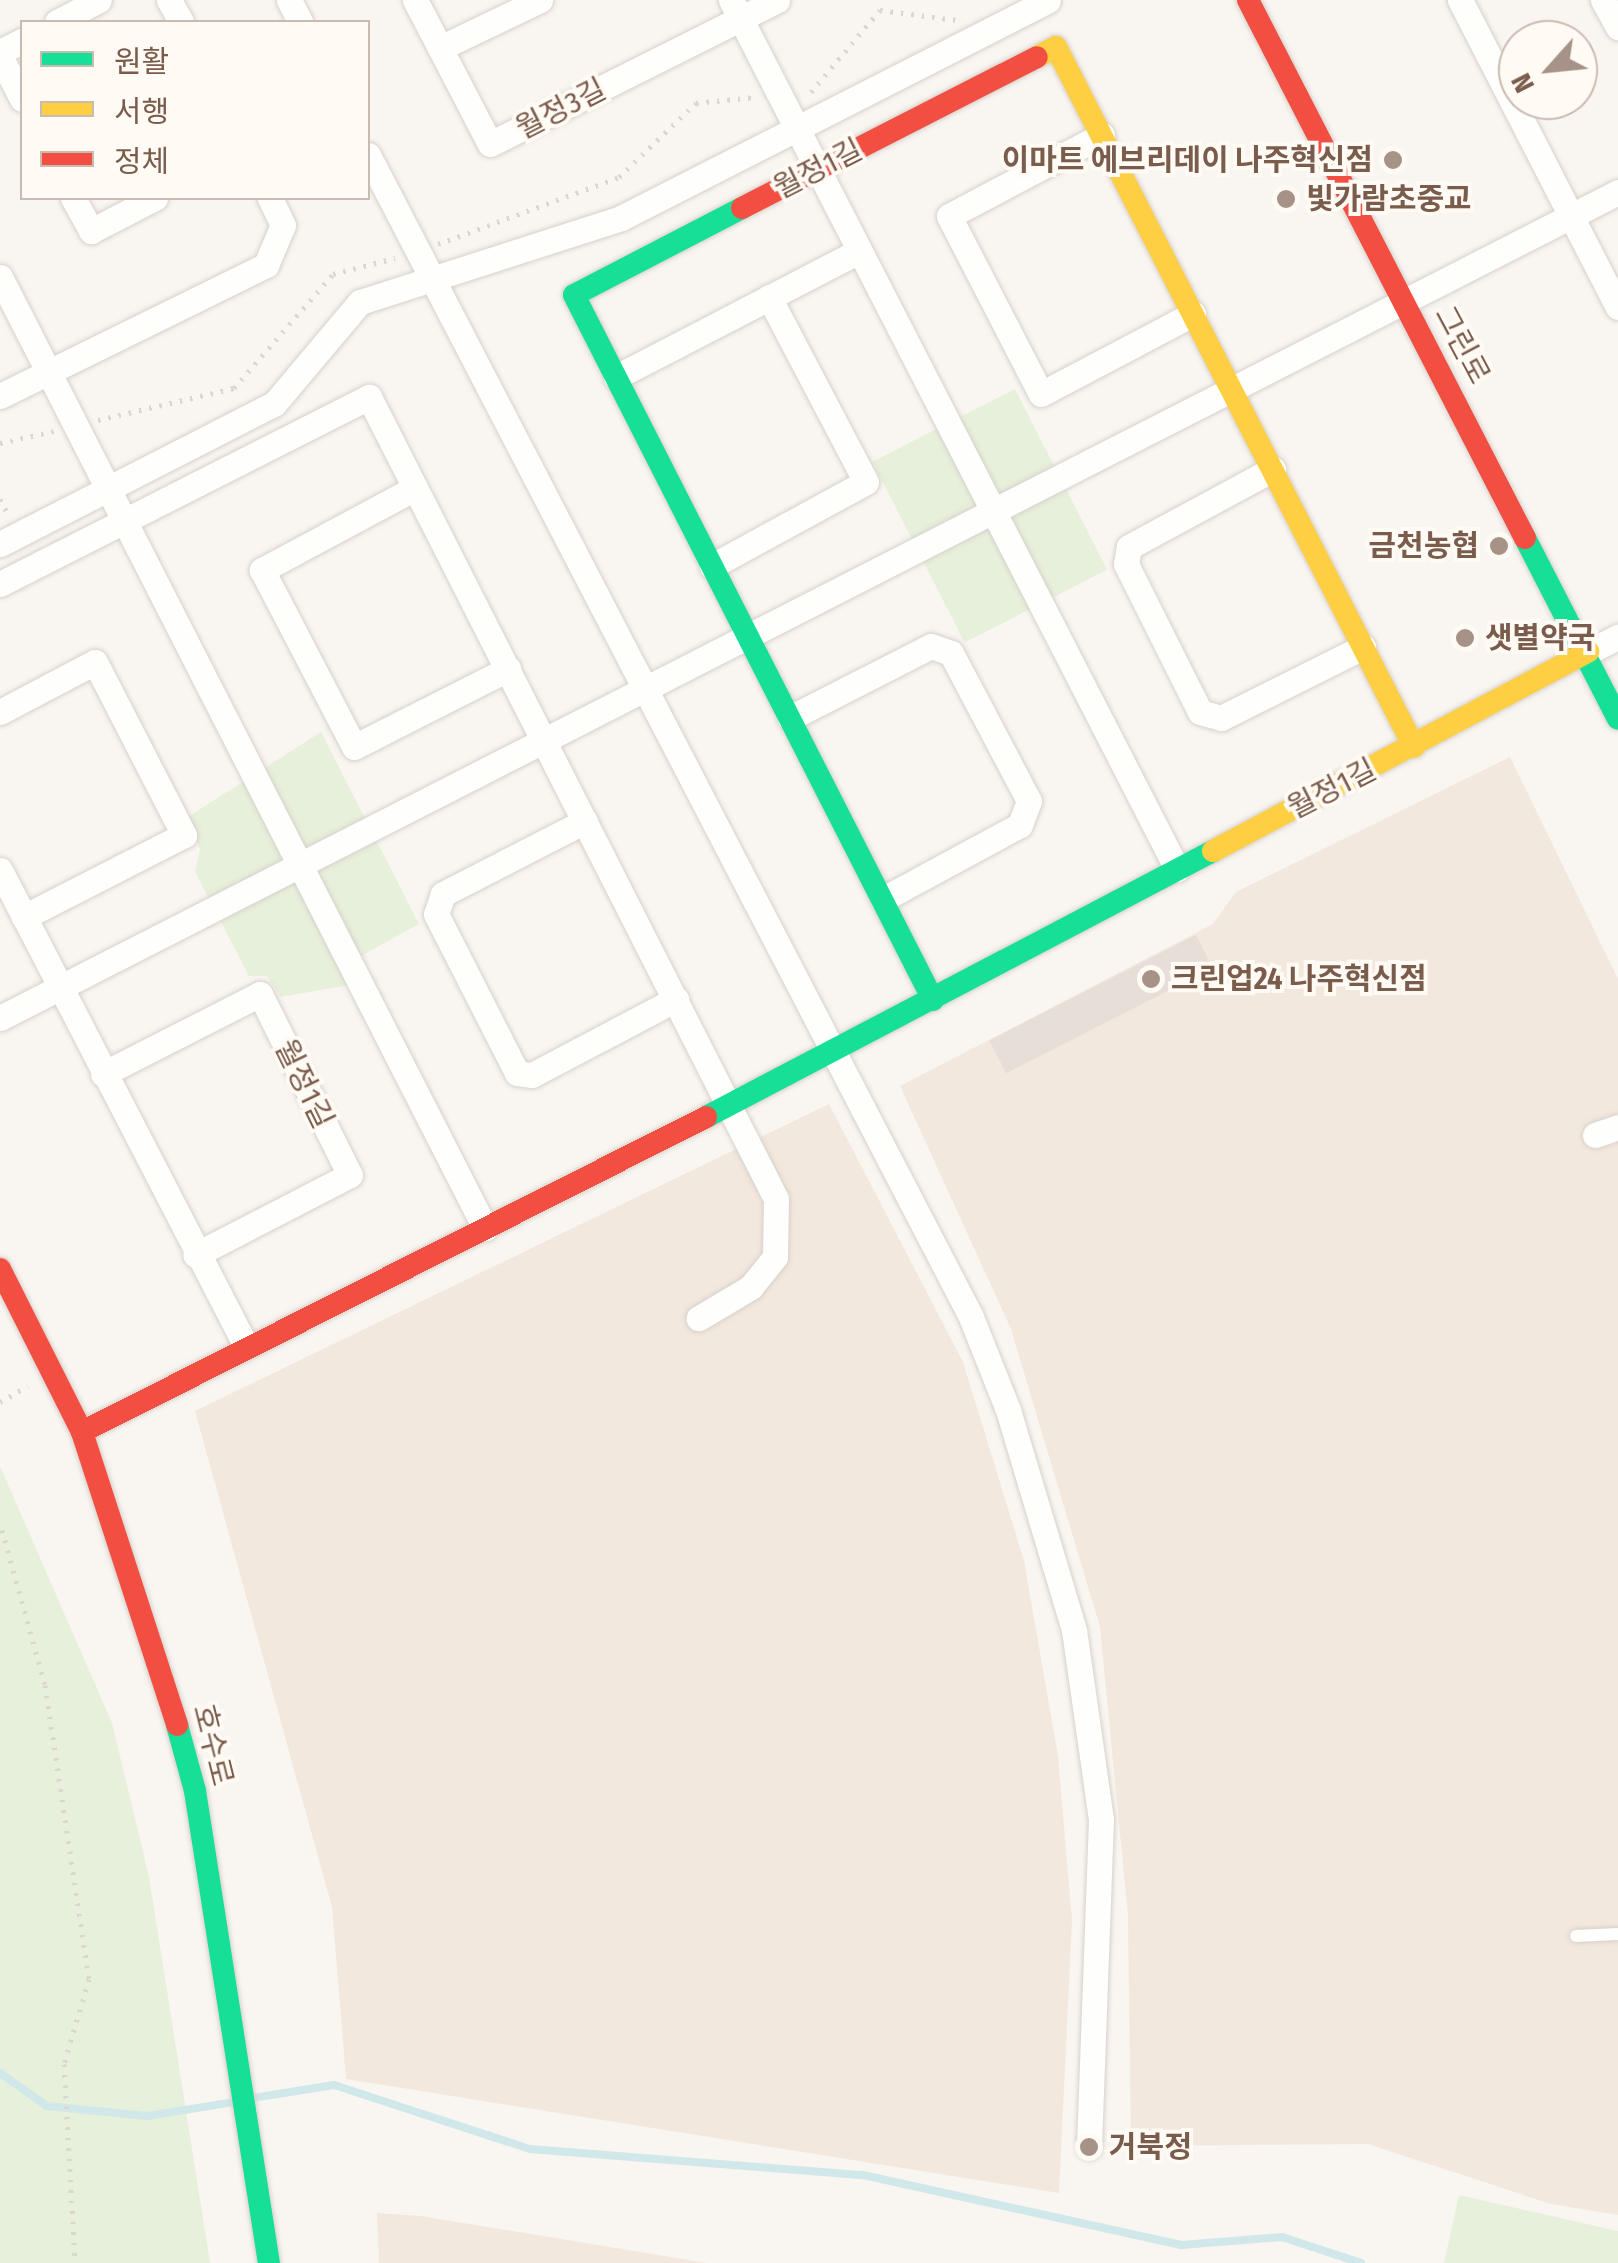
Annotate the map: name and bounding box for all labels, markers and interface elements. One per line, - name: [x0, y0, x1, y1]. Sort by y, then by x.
- legend: [20, 20, 370, 200]
- north arrow: [1498, 20, 1598, 120]
- text: 원활: [114, 44, 169, 80]
- text: N: [1504, 68, 1541, 98]
- street label: 월정3길: [510, 71, 612, 147]
- text: 서행: [114, 94, 169, 130]
- street label: 월정1길: [768, 132, 868, 206]
- place label: 이마트 에브리데이 나주혁신점: [1002, 142, 1373, 178]
- text: 정체: [114, 144, 169, 180]
- marker: 이마트 에브리데이 나주혁신점: [1382, 149, 1404, 171]
- place label: 빛가람초중교: [1306, 181, 1472, 217]
- marker: 빛가람초중교: [1275, 188, 1297, 210]
- street label: 그린로: [1427, 300, 1497, 390]
- place label: 금천농협: [1369, 528, 1479, 564]
- marker: 금천농협: [1488, 535, 1510, 557]
- place label: 샛별약국: [1485, 620, 1595, 656]
- marker: 샛별약국: [1454, 627, 1476, 649]
- street label: 월정1길: [1282, 752, 1382, 826]
- place label: 크린업24 나주혁신점: [1171, 961, 1427, 997]
- marker: 크린업24 나주혁신점: [1140, 968, 1162, 990]
- street label: 월정1길: [267, 1034, 341, 1134]
- street label: 호수로: [186, 1700, 240, 1790]
- place label: 거북정: [1109, 2129, 1192, 2165]
- marker: 거북정: [1078, 2136, 1100, 2158]

